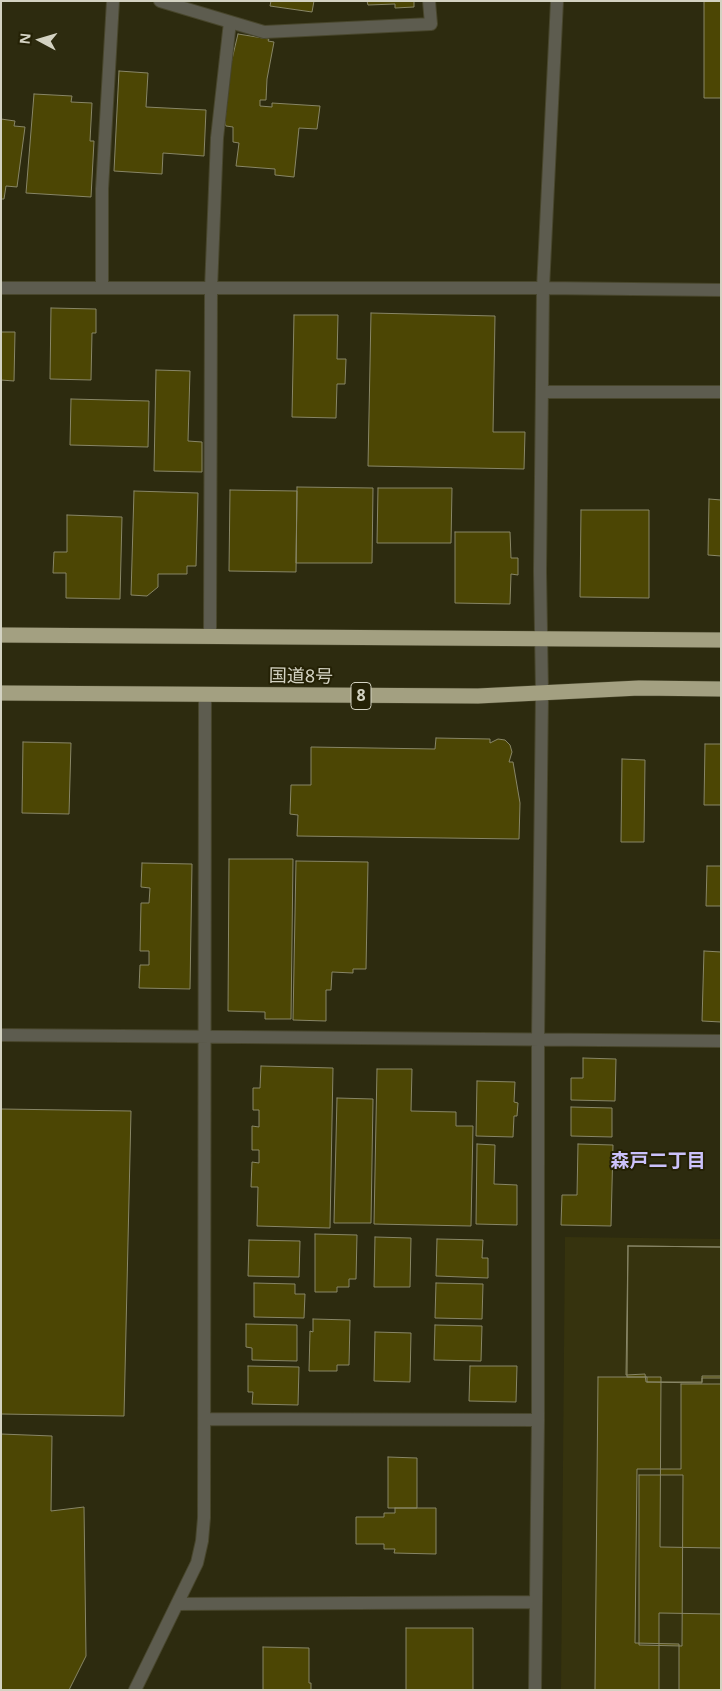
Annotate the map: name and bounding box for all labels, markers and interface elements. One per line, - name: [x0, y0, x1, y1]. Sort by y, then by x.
- north arrow: [15, 15, 65, 65]
- text: N: [15, 32, 35, 45]
- street label: 国道8号: [269, 666, 333, 688]
- road number: 8: [351, 682, 371, 709]
- district label: 森戸二丁目: [611, 1151, 705, 1173]

